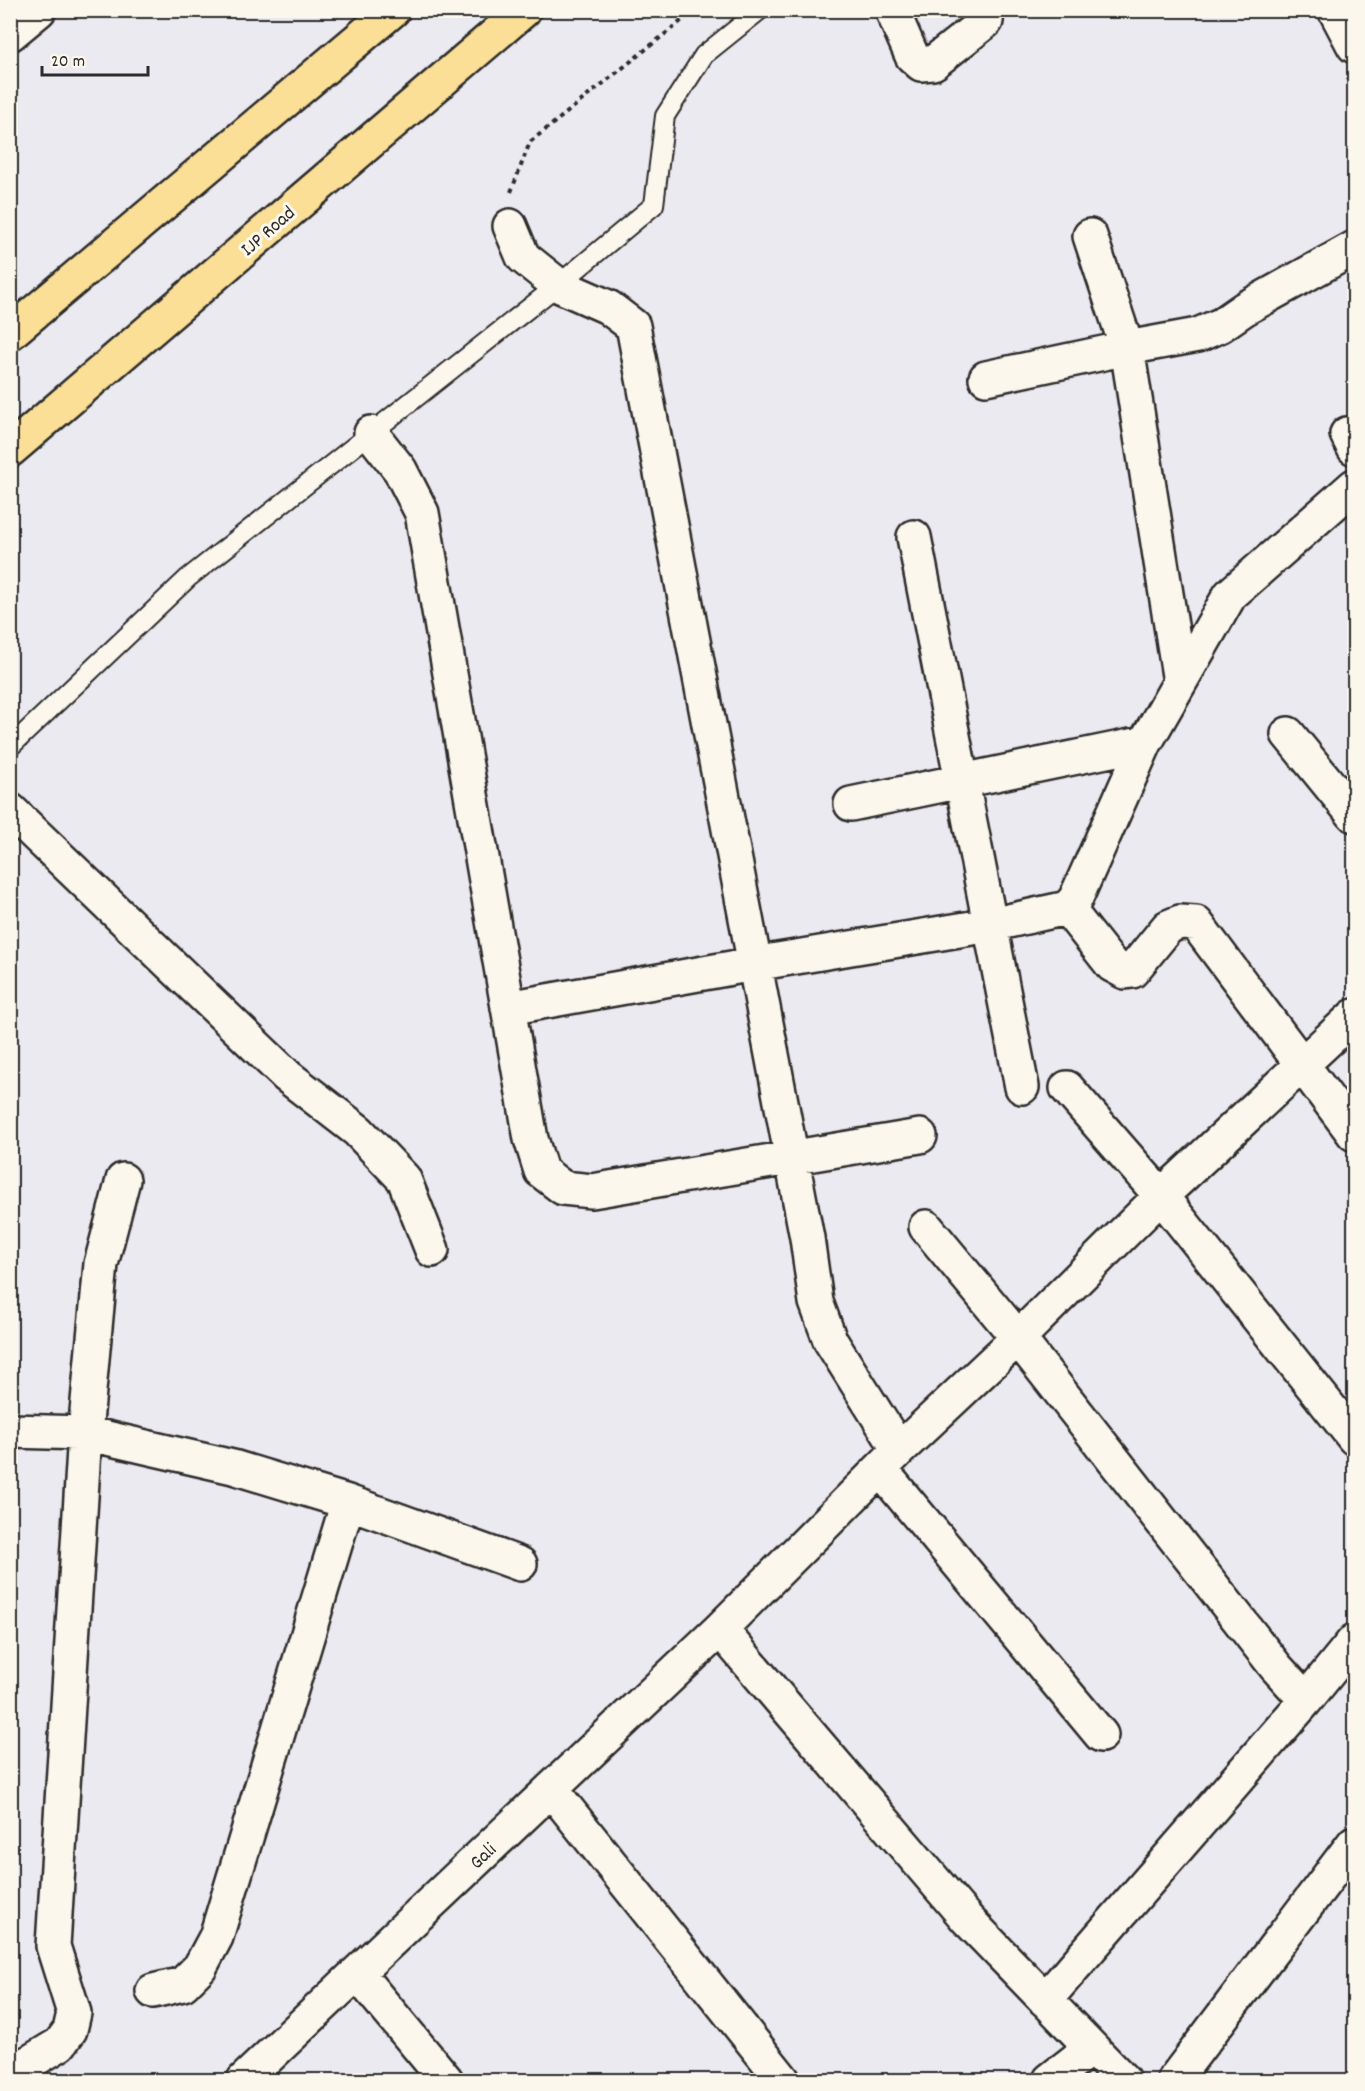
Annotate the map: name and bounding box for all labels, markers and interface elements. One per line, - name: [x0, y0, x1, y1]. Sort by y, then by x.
- scale bar: [42, 39, 148, 77]
- text: 20 m: [51, 50, 85, 75]
- street label: IJP Road: [235, 201, 303, 264]
- street label: Gali: [464, 1837, 504, 1877]

